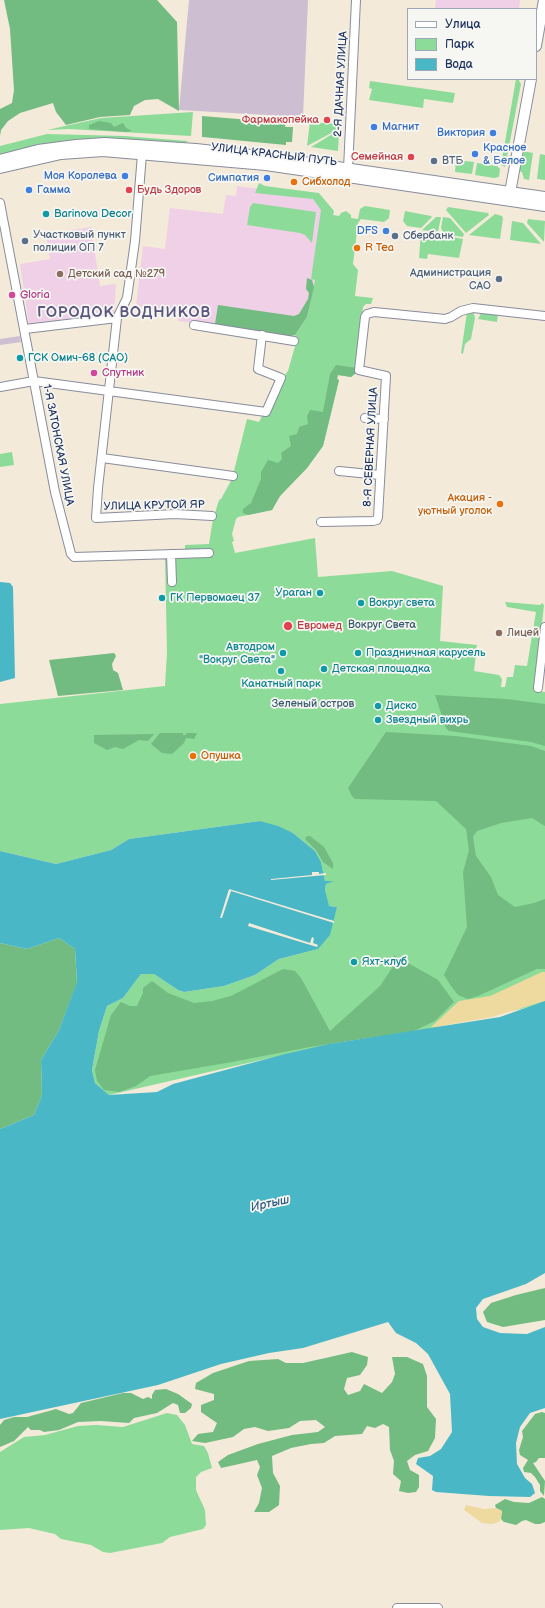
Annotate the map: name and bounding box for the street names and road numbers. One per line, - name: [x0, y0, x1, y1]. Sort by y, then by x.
- street label: 2-Я ДАЧНАЯ УЛИЦА: [332, 31, 350, 137]
- street label: УЛИЦА КРАСНЫЙ ПУТЬ: [210, 141, 338, 169]
- street label: 1-Я ЗАТОНСКАЯ УЛИЦА: [40, 383, 76, 507]
- street label: 8-Я СЕВЕРНАЯ УЛИЦА: [361, 387, 381, 507]
- street label: УЛИЦА КРУТОЙ ЯР: [103, 499, 205, 513]

